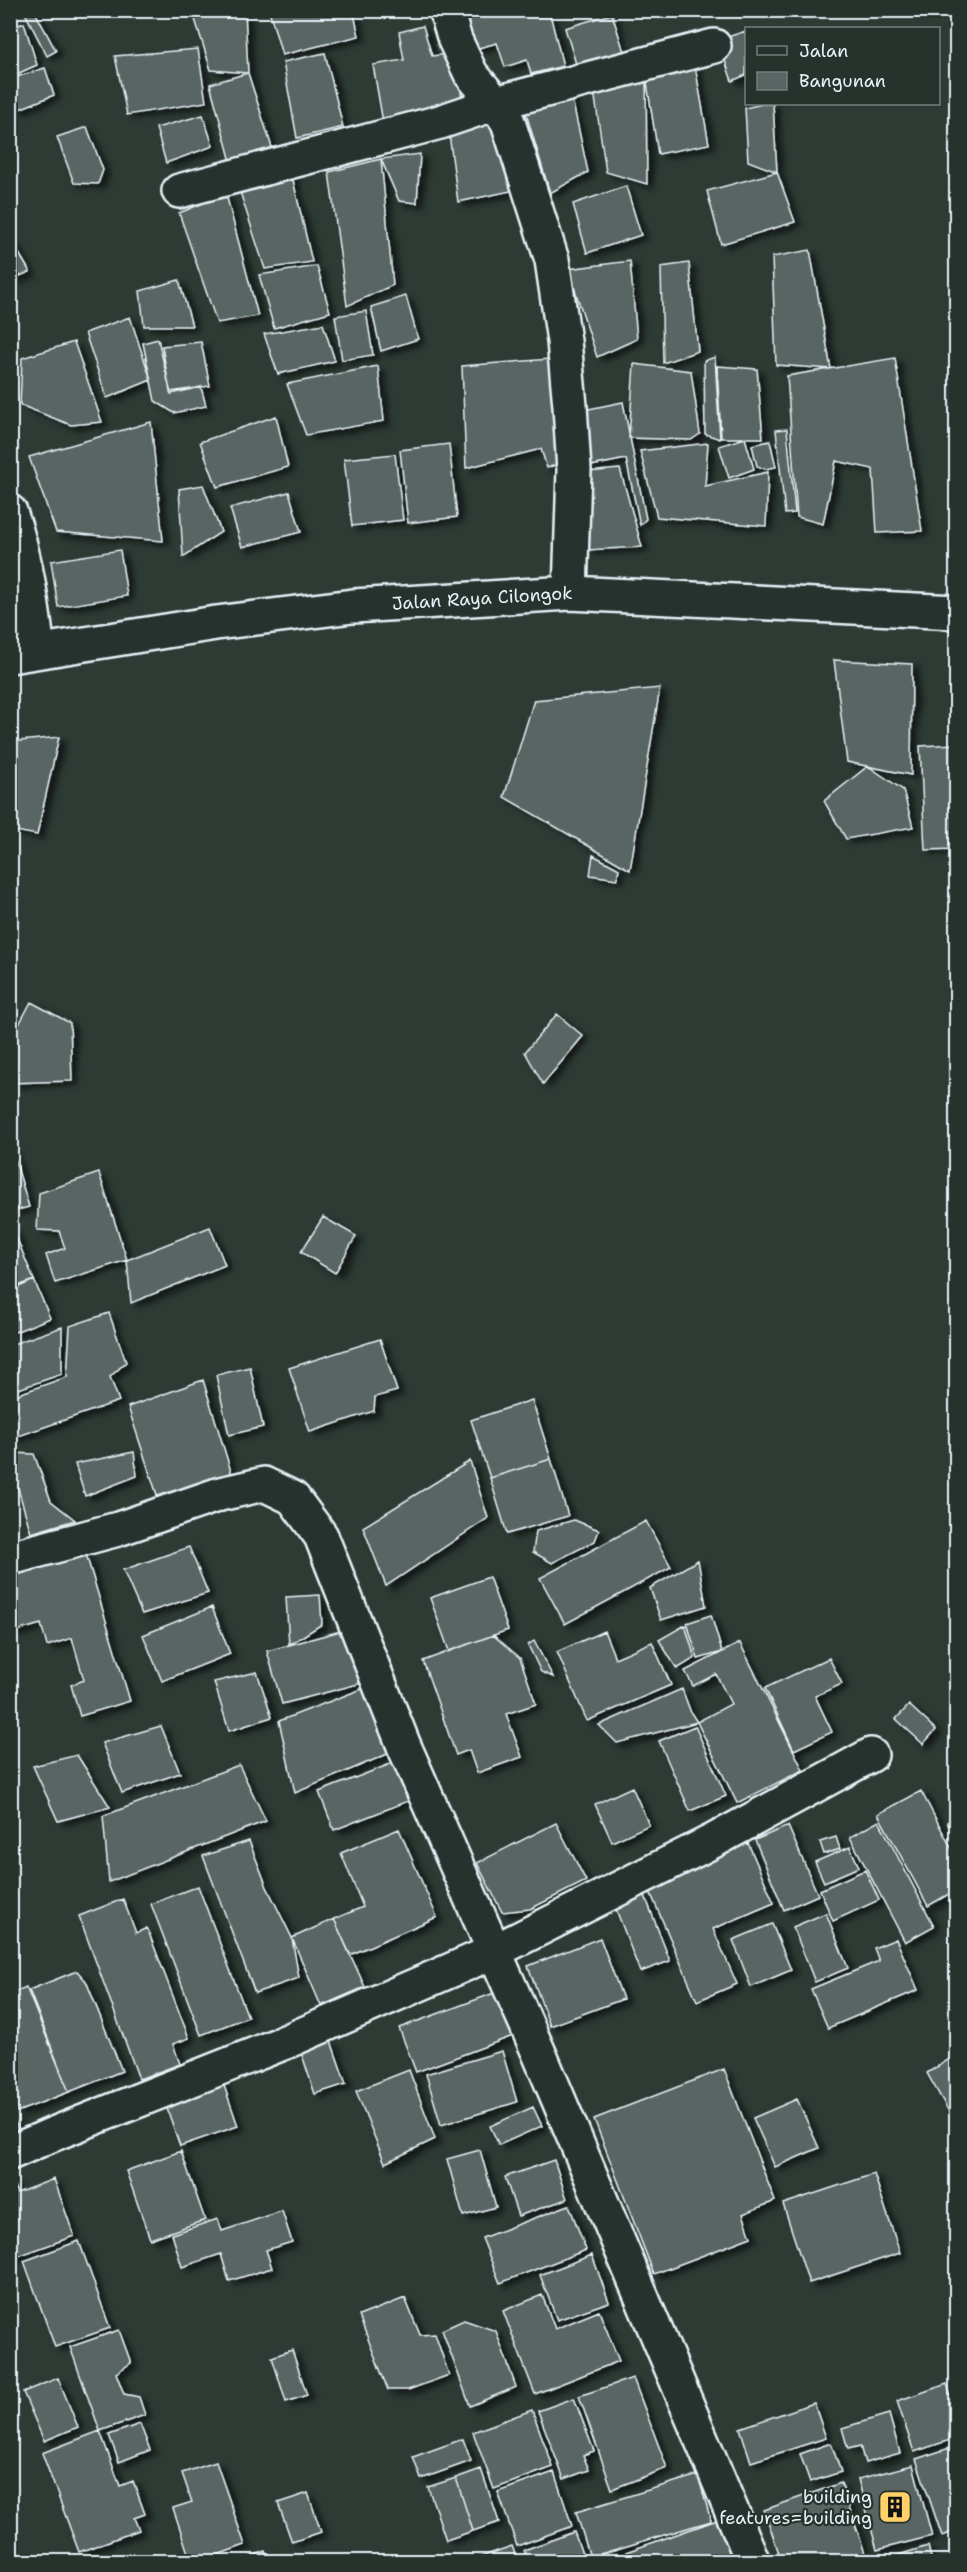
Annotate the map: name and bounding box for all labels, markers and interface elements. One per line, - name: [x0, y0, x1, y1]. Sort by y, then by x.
- legend: [745, 27, 940, 105]
- text: Jalan: [799, 39, 848, 63]
- text: Bangunan: [799, 69, 886, 93]
- street label: Jalan Raya Cilongok: [391, 581, 573, 616]
- place label: building features=building: [719, 2485, 872, 2530]
- building icon: building features=building: [877, 2489, 913, 2525]

